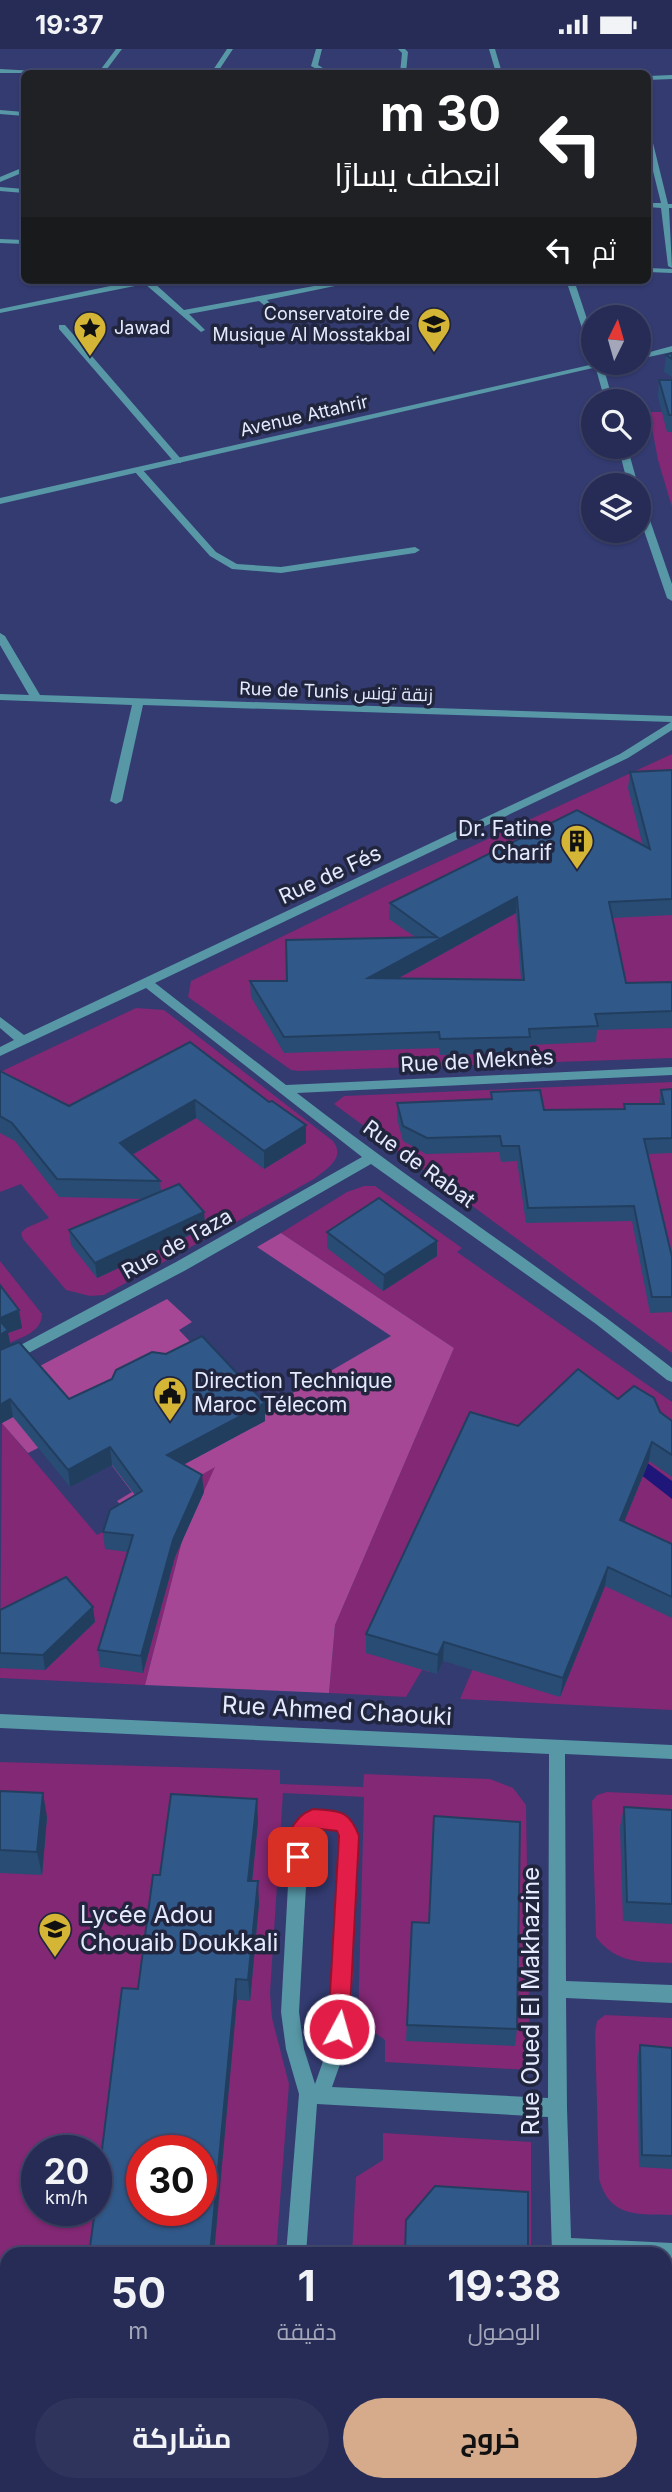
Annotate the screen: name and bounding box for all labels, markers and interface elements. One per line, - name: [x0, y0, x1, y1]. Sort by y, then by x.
- text: 19:37: [35, 9, 104, 40]
- text: 30 m: [380, 84, 501, 143]
- icon: left: [525, 98, 616, 189]
- text: انعطف يسارًا: [334, 155, 501, 194]
- icon: left: [540, 231, 578, 269]
- text: ثم: [592, 235, 616, 266]
- place label: Conservatoire de Musique Al Mosstakbal: [212, 303, 410, 345]
- school or university icon: Conservatoire de Musique Al Mosstakbal: [415, 305, 453, 354]
- north arrow: [581, 305, 651, 375]
- map controls: [581, 305, 651, 543]
- place icon: Jawad: [71, 309, 109, 358]
- place label: Jawad: [114, 317, 170, 338]
- button: search: [581, 389, 651, 459]
- street label: Avenue Attahrir: [238, 391, 370, 440]
- button: layers: [581, 473, 651, 543]
- street label: Rue de Tunis زنقة تونس: [239, 678, 433, 706]
- place label: Dr. Fatine Charif: [458, 816, 552, 865]
- building icon: Dr. Fatine Charif: [558, 822, 596, 871]
- street label: Rue de Fés: [275, 840, 385, 909]
- street label: Rue de Meknès: [400, 1044, 554, 1077]
- street label: Rue de Rabat: [359, 1115, 480, 1213]
- street label: Rue de Taza: [117, 1203, 236, 1284]
- place label: Direction Technique Maroc Télecom: [194, 1368, 393, 1417]
- public building icon: Direction Technique Maroc Télecom: [151, 1374, 189, 1423]
- street label: Rue Ahmed Chaouki: [221, 1690, 453, 1731]
- pin: [268, 1827, 328, 1887]
- icon: arrive: [279, 1838, 317, 1876]
- street label: Rue Oued El Makhazine: [516, 1867, 545, 2135]
- place label: Lycée Adou Chouaib Doukkali: [80, 1900, 278, 1957]
- school or university icon: Lycée Adou Chouaib Doukkali: [36, 1910, 74, 1959]
- position arrow: [302, 1992, 376, 2066]
- speed limit sign: 30: [126, 2135, 217, 2226]
- text: 20: [44, 2150, 89, 2192]
- text: km/h: [45, 2187, 88, 2208]
- text: 1: [298, 2260, 316, 2311]
- text: 19:38: [447, 2260, 561, 2311]
- text: 50: [111, 2267, 166, 2318]
- text: m: [128, 2317, 148, 2345]
- text: دقيقة: [277, 2318, 337, 2346]
- text: الوصول: [468, 2318, 541, 2346]
- button: مشاركة: [35, 2398, 329, 2478]
- button: خروج: [343, 2398, 637, 2478]

